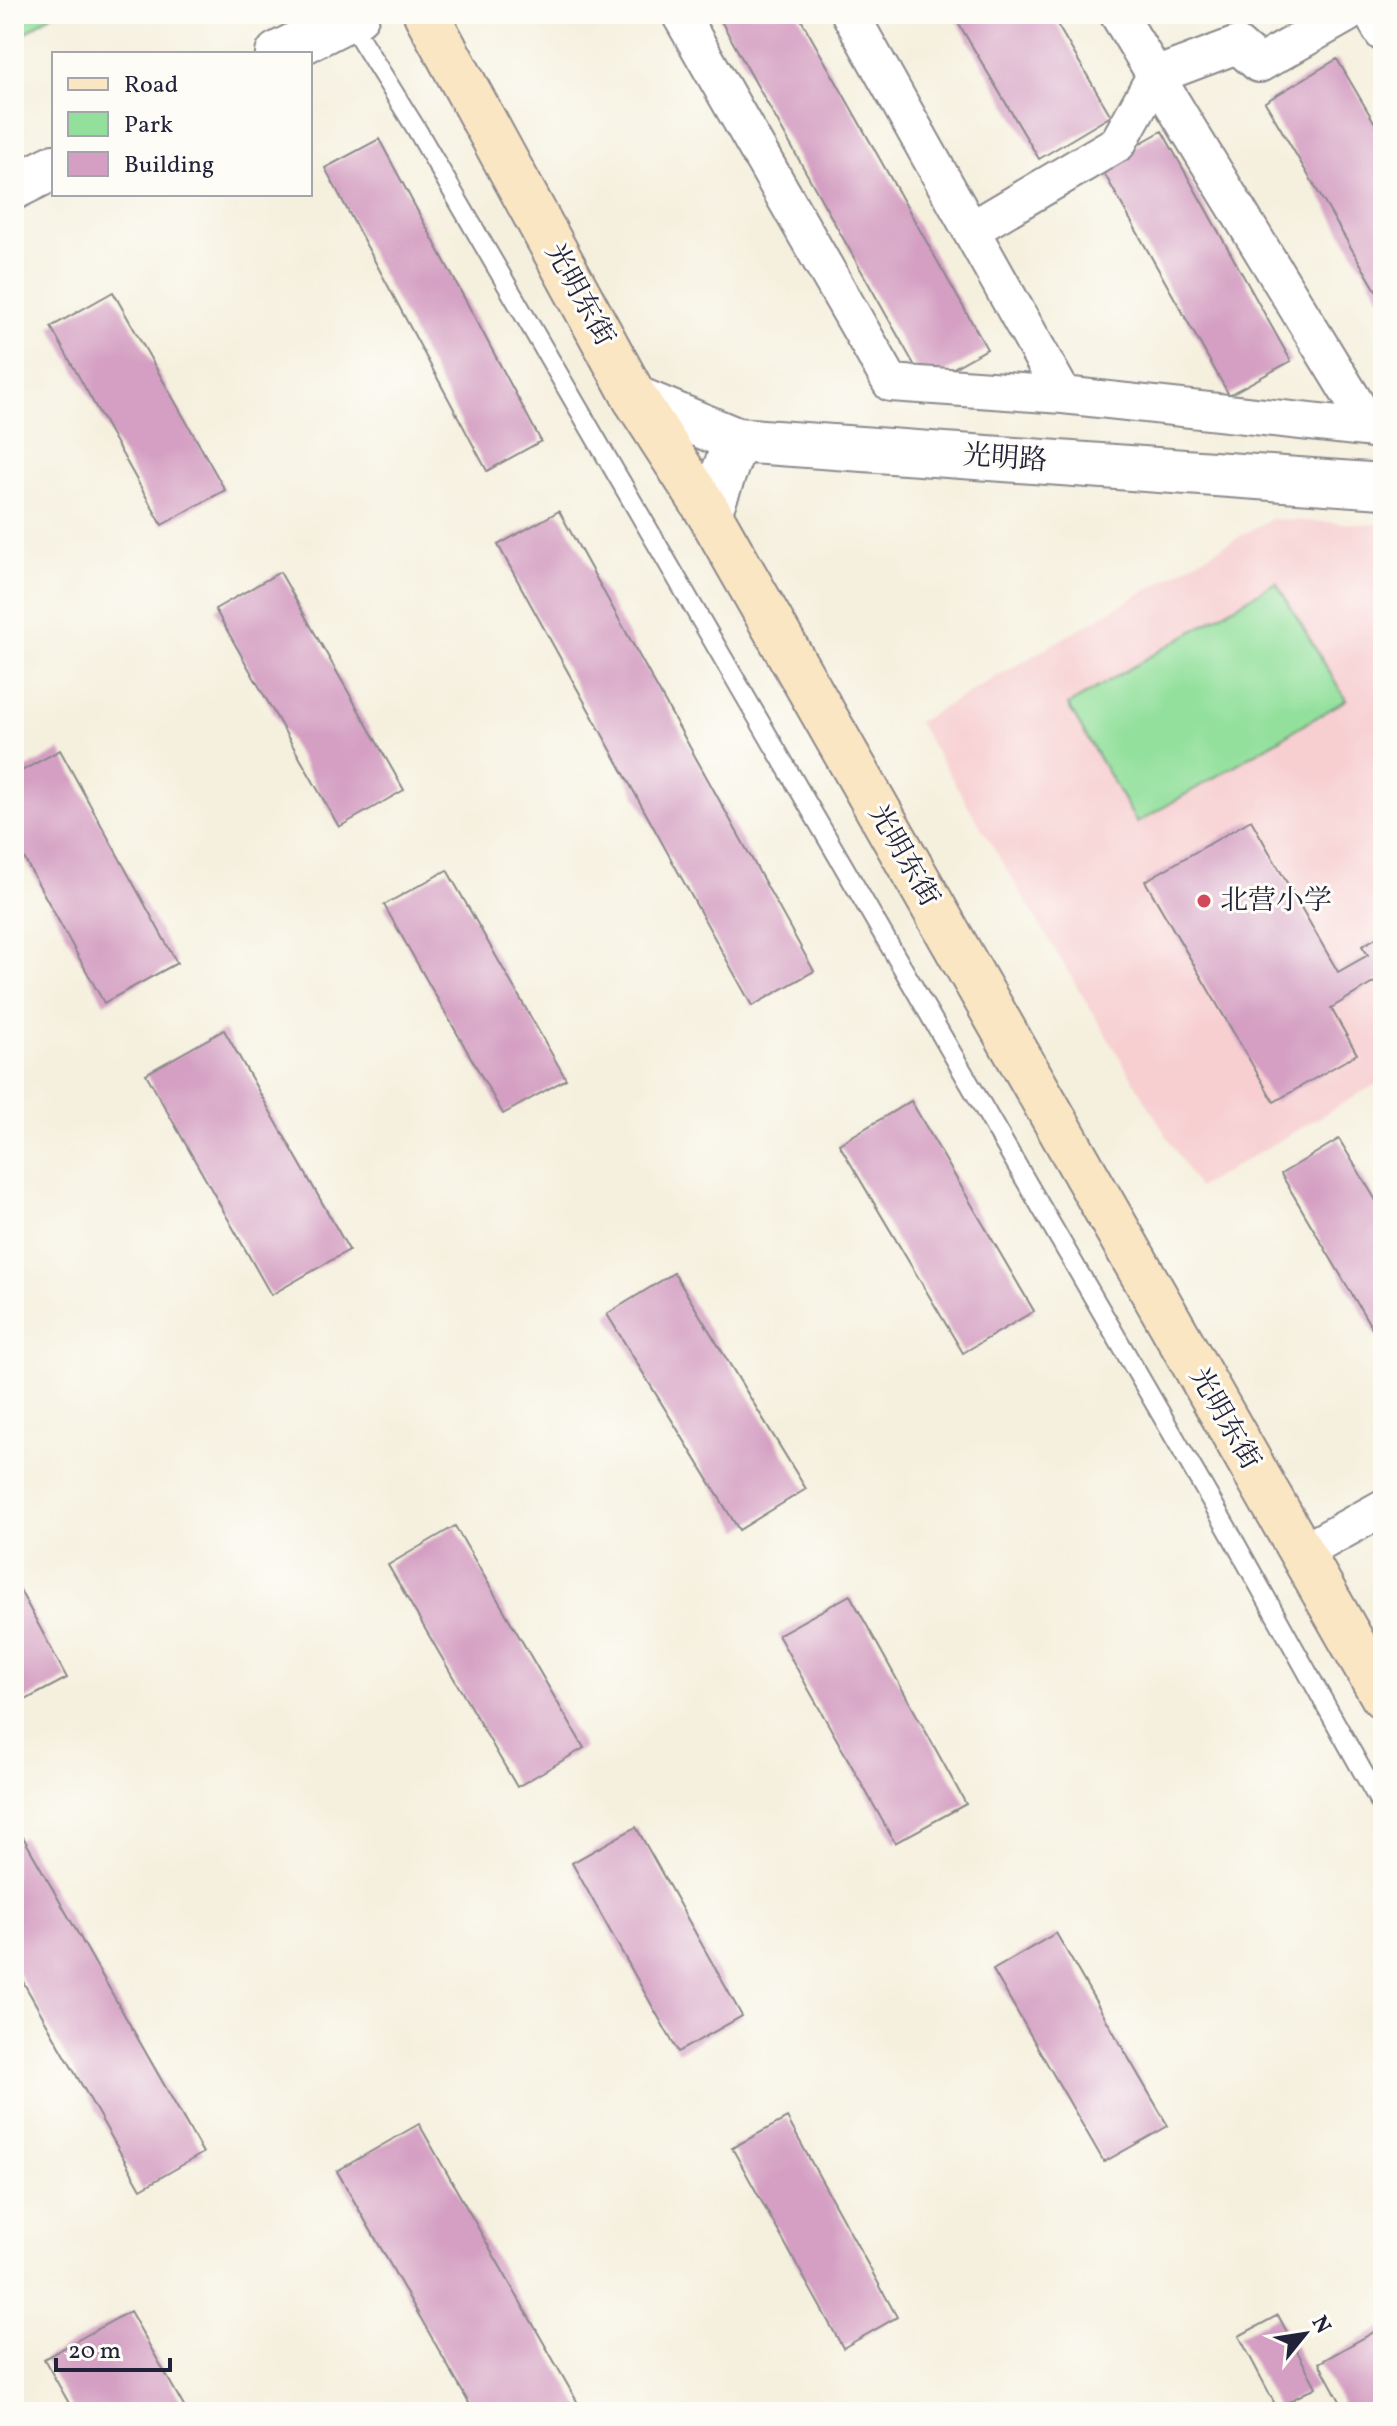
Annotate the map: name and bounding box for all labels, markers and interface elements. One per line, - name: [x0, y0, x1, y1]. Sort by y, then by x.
- legend: [52, 52, 312, 196]
- text: Road: [124, 69, 178, 103]
- text: Park: [124, 109, 173, 143]
- text: Building: [124, 149, 214, 183]
- street label: 光明东街: [535, 237, 623, 353]
- street label: 光明路: [962, 437, 1048, 481]
- street label: 光明东街: [858, 798, 948, 914]
- place label: 北营小学: [1220, 882, 1332, 921]
- marker: 北营小学: [1195, 892, 1213, 910]
- street label: 光明东街: [1179, 1361, 1269, 1477]
- north arrow: [1265, 2294, 1345, 2374]
- text: N: [1303, 2311, 1338, 2340]
- scale bar: [56, 2322, 170, 2372]
- text: 20 m: [68, 2335, 121, 2369]

